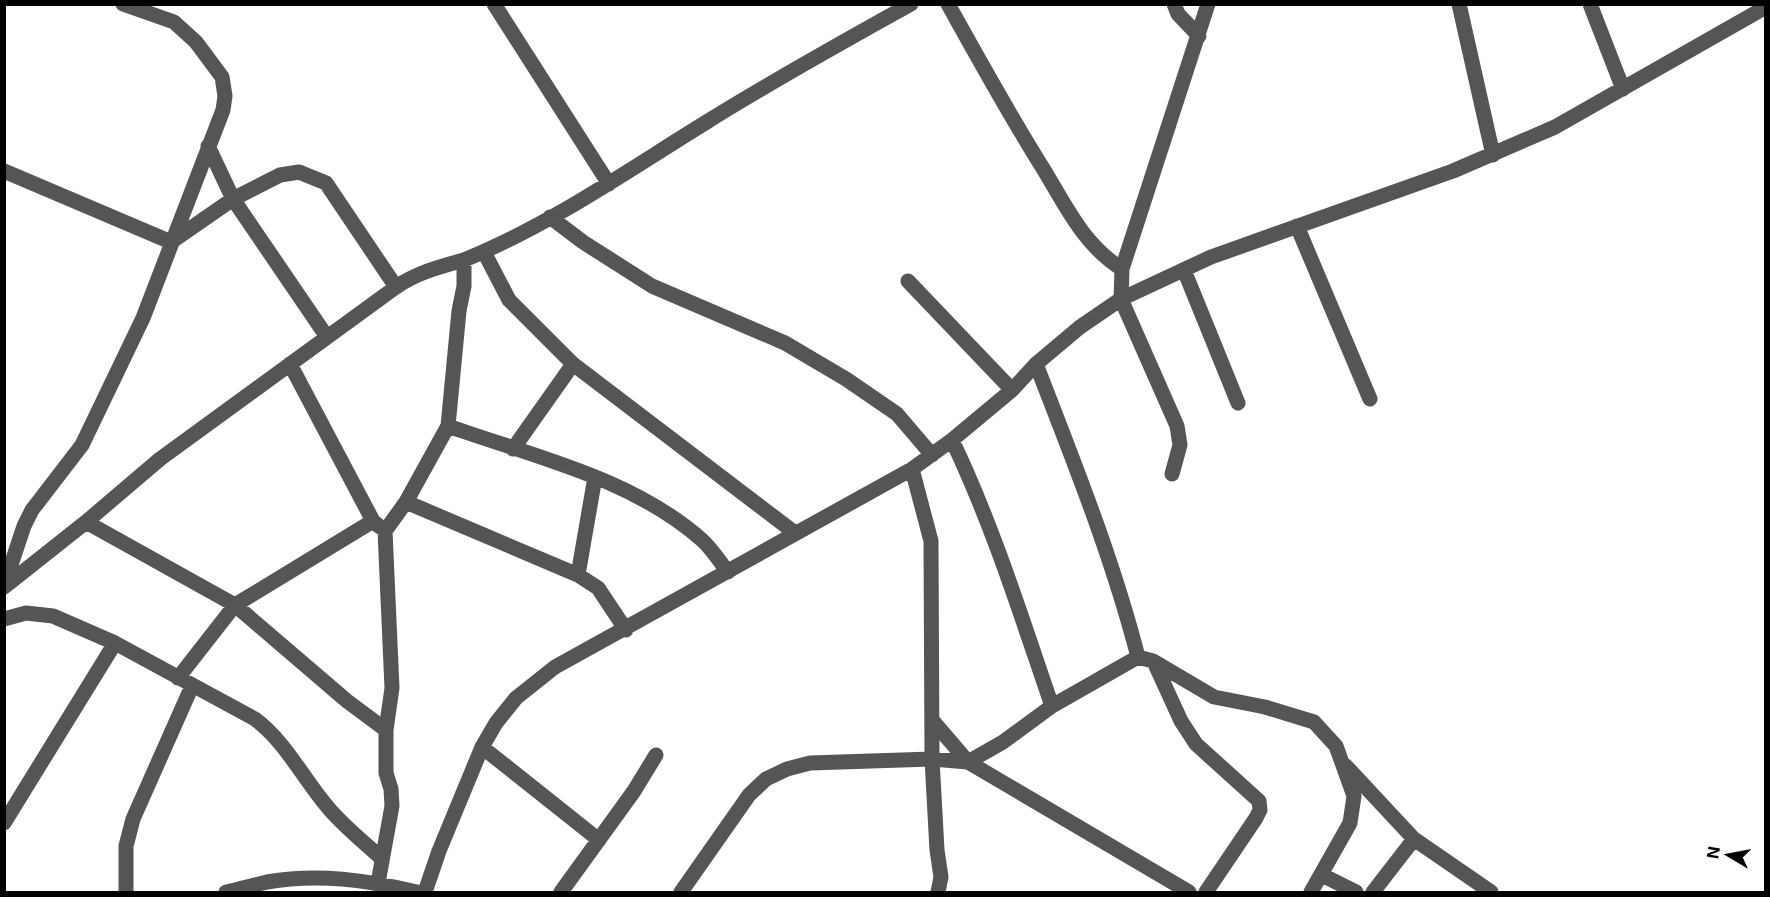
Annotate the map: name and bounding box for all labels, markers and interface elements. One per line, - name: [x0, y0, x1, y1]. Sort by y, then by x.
- north arrow: [1698, 825, 1758, 885]
- text: N: [1702, 845, 1724, 860]

